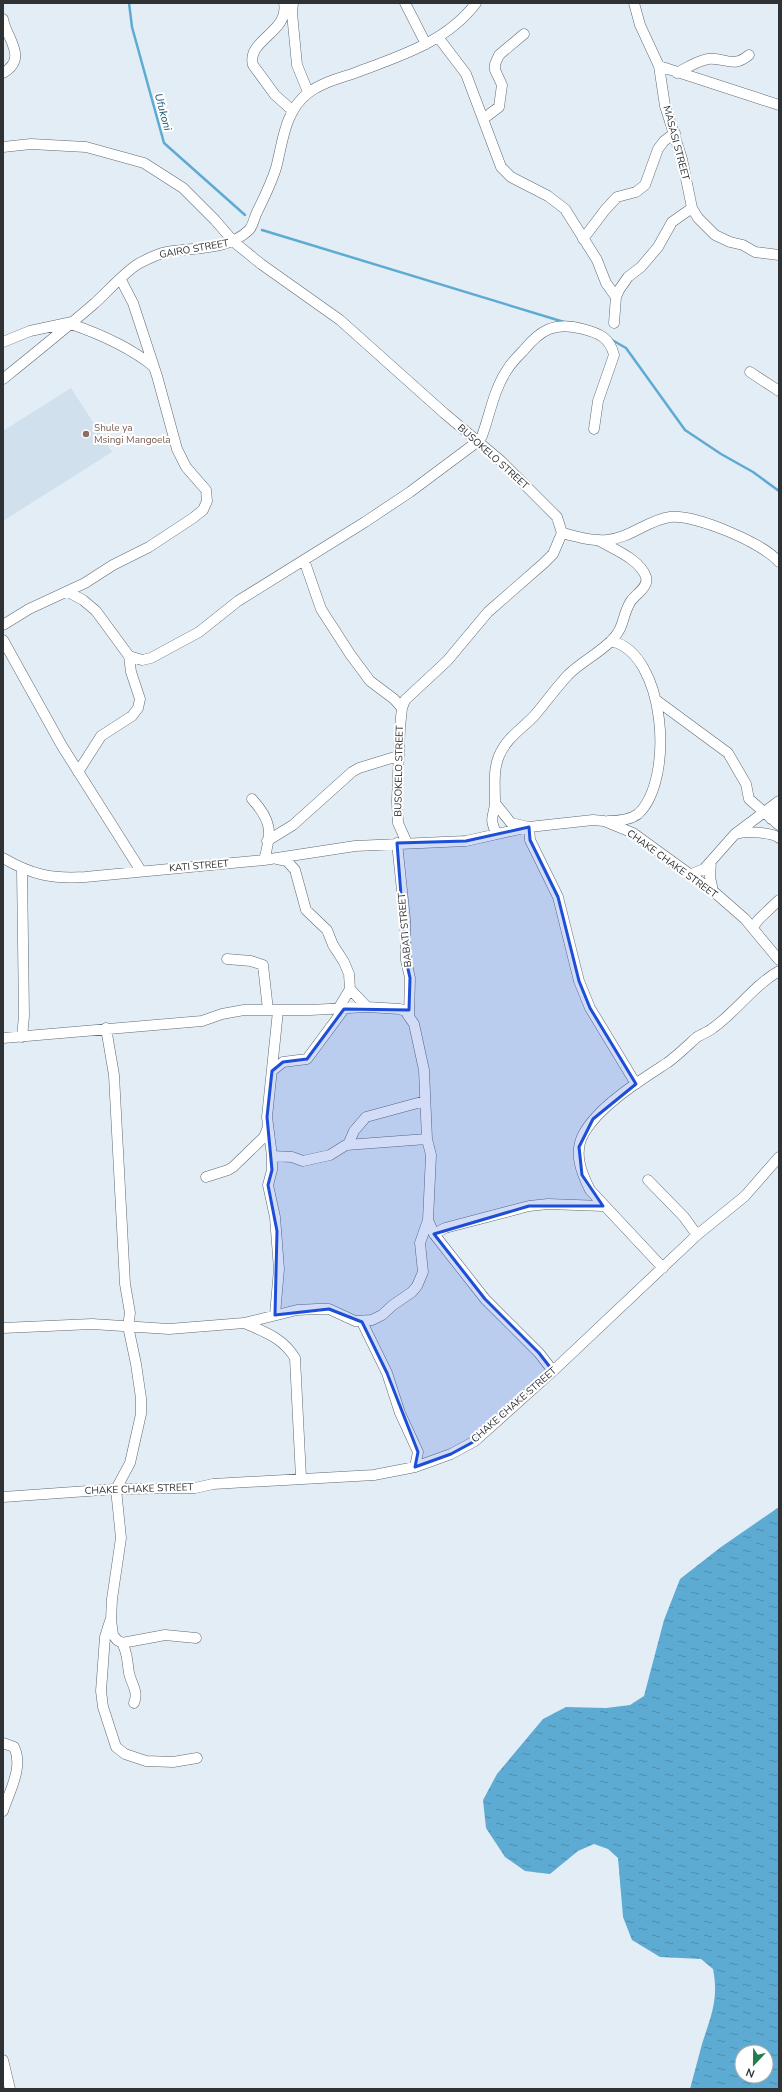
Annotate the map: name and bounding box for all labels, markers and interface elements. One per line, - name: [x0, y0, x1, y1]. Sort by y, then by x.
- water label: Ufukoni: [151, 92, 175, 133]
- street label: MASASI STREET: [659, 104, 693, 182]
- street label: GAIRO STREET: [158, 236, 230, 262]
- place label: Shule ya Msingi Mangoela: [94, 421, 171, 447]
- street label: BUSOKELO STREET: [454, 421, 532, 493]
- marker: Shule ya Msingi Mangoela: [81, 429, 91, 439]
- street label: BUSOKELO STREET: [391, 725, 407, 817]
- street label: CHAKE CHAKE STREET: [624, 826, 720, 902]
- street label: KATI STREET: [169, 856, 229, 876]
- street label: BABATI STREET: [395, 892, 415, 968]
- street label: CHAKE CHAKE STREET: [468, 1364, 560, 1446]
- street label: CHAKE CHAKE STREET: [84, 1480, 194, 1498]
- north arrow: [734, 2044, 774, 2084]
- text: N: [744, 2064, 757, 2081]

